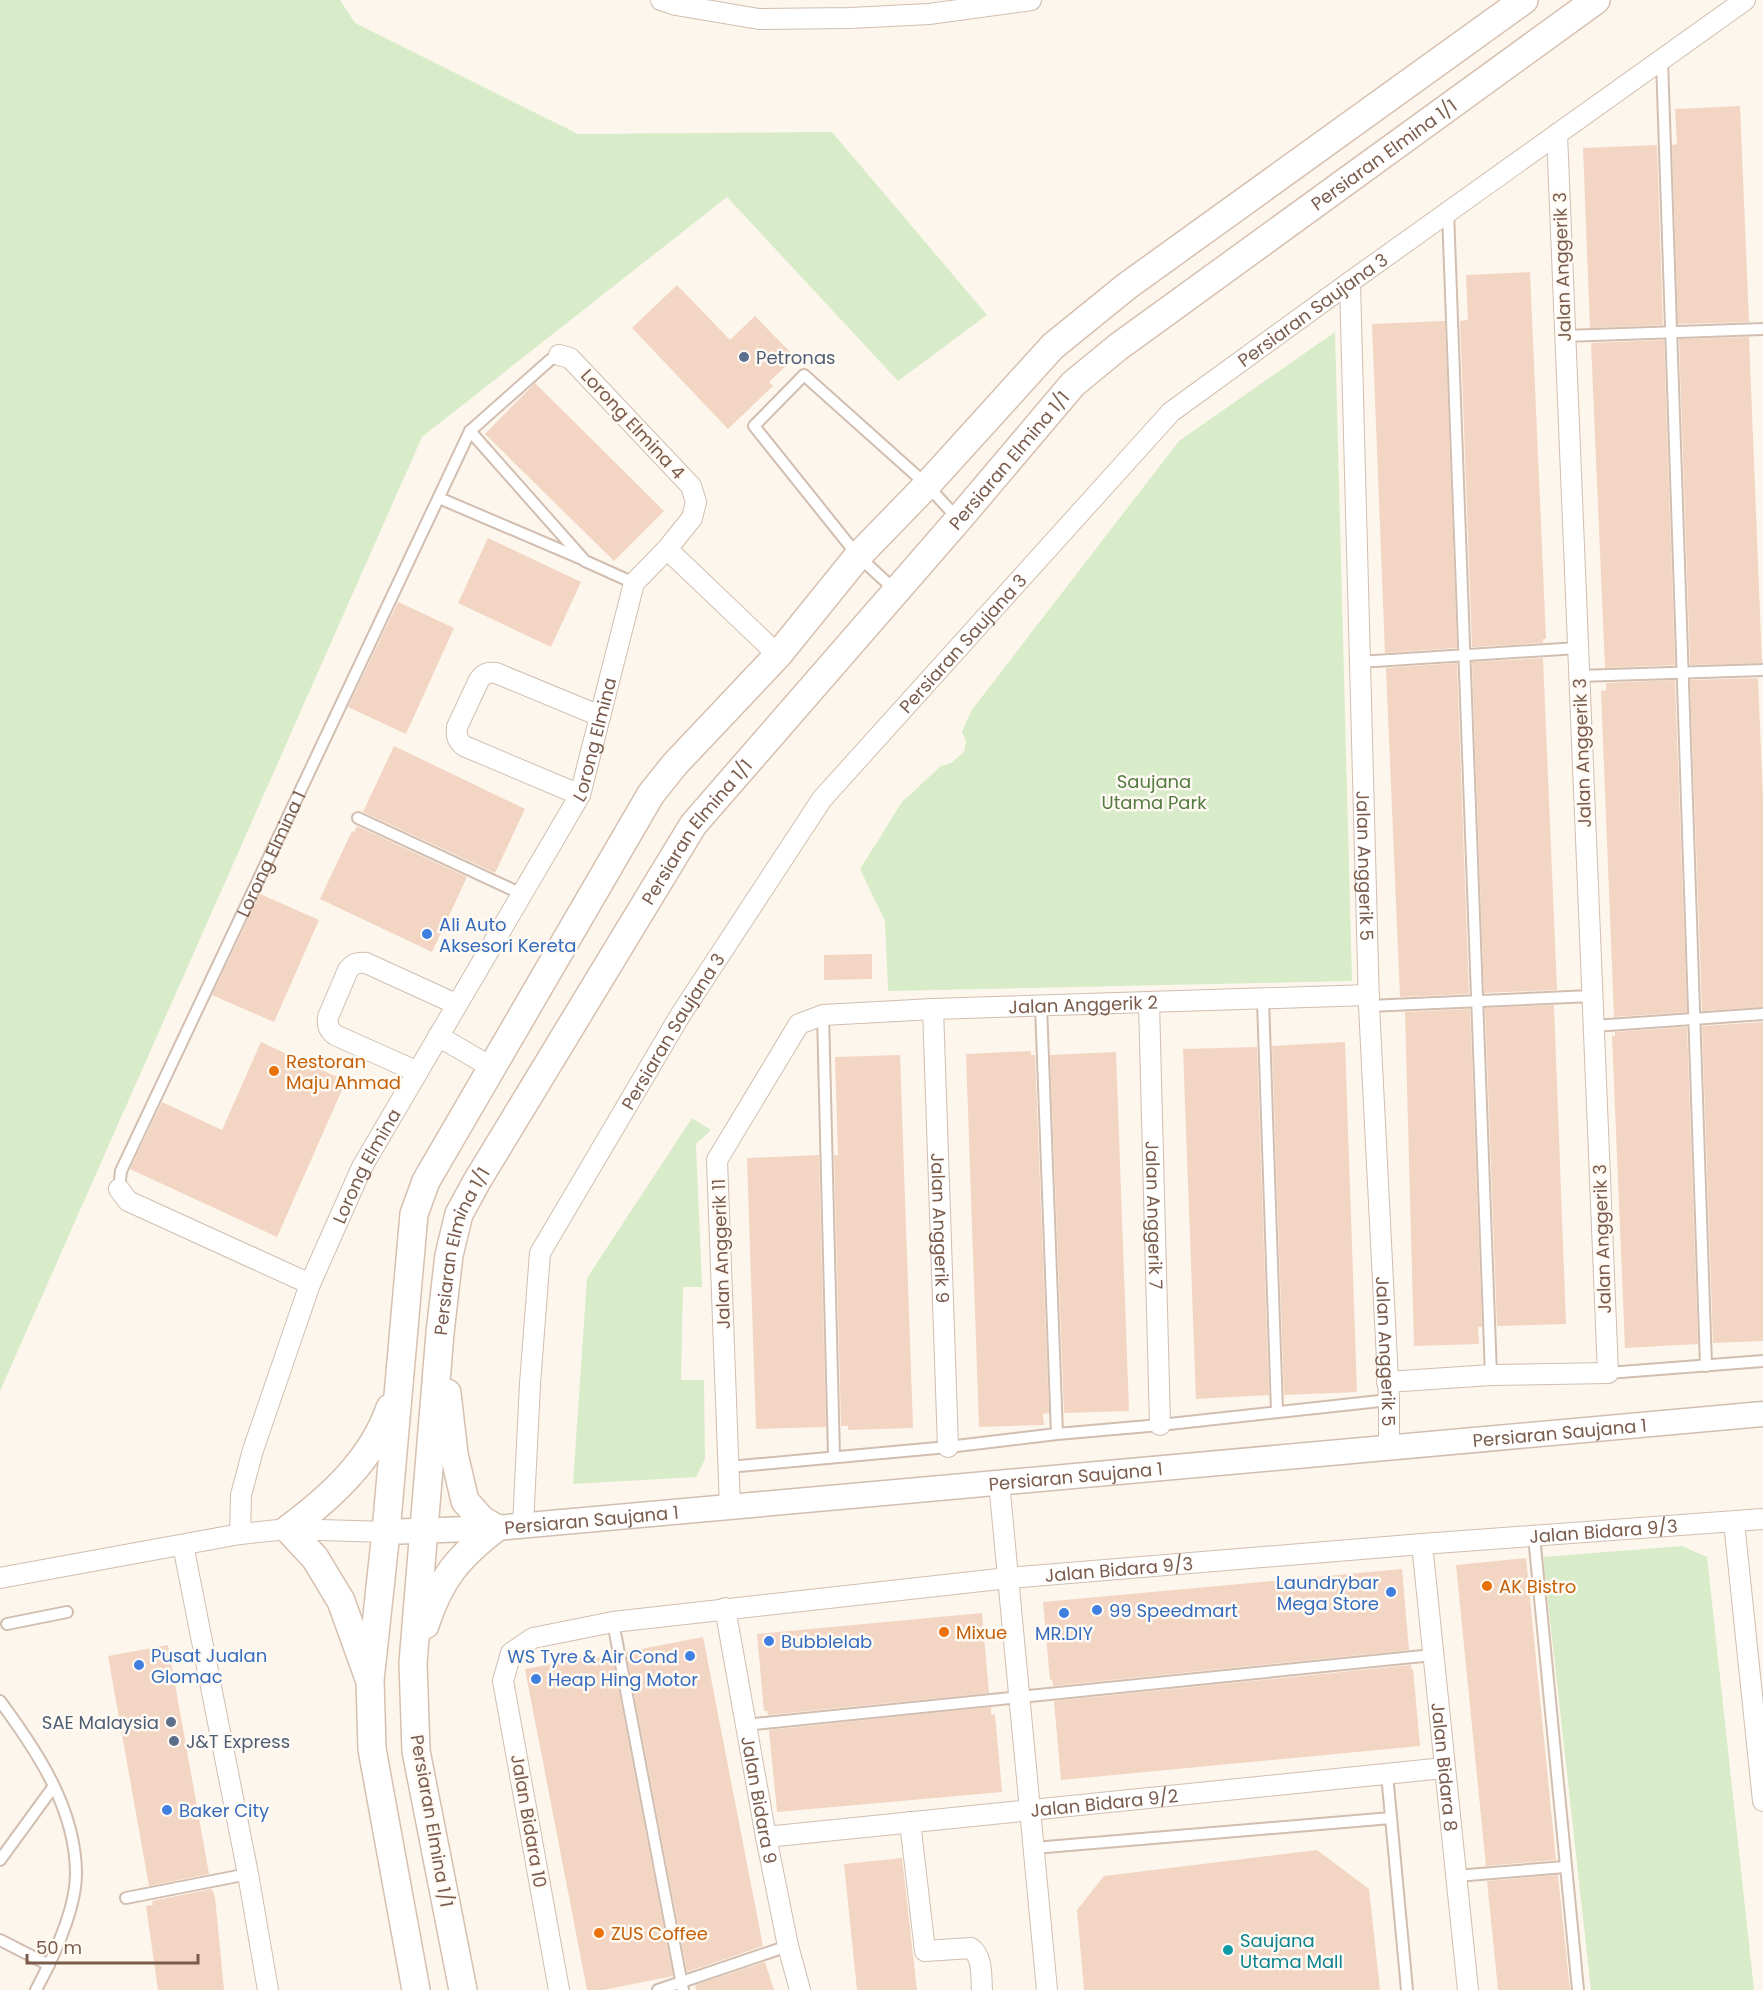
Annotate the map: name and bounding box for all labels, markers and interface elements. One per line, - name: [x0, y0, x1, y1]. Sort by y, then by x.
- street label: Persiaran Elmina 1/1: [1305, 93, 1462, 216]
- street label: Jalan Anggerik 3: [1547, 192, 1577, 342]
- street label: Persiaran Saujana 3: [1232, 247, 1393, 372]
- place label: Petronas: [756, 345, 835, 370]
- marker: Petronas: [737, 350, 751, 364]
- street label: Lorong Elmina 4: [575, 363, 691, 485]
- street label: Persiaran Elmina 1/1: [943, 385, 1075, 535]
- street label: Persiaran Saujana 3: [893, 568, 1032, 718]
- street label: Lorong Elmina: [566, 675, 622, 806]
- street label: Jalan Anggerik 3: [1567, 678, 1597, 828]
- street label: Persiaran Elmina 1/1: [635, 753, 758, 909]
- park label: Saujana Utama Park: [1102, 769, 1207, 815]
- street label: Lorong Elmina 1: [230, 786, 311, 921]
- street label: Jalan Anggerik 5: [1351, 790, 1380, 941]
- place label: Ali Auto Aksesori Kereta: [439, 912, 576, 958]
- marker: Ali Auto Aksesori Kereta: [420, 927, 434, 941]
- street label: Persiaran Saujana 3: [615, 948, 730, 1114]
- street label: Jalan Anggerik 2: [1008, 989, 1158, 1019]
- place label: Restoran Maju Ahmad: [286, 1049, 401, 1095]
- marker: Restoran Maju Ahmad: [267, 1064, 281, 1078]
- street label: Lorong Elmina: [326, 1104, 406, 1227]
- street label: Jalan Anggerik 7: [1140, 1140, 1169, 1290]
- street label: Jalan Anggerik 9: [925, 1152, 956, 1303]
- street label: Persiaran Elmina 1/1: [427, 1162, 495, 1337]
- street label: Jalan Anggerik 3: [1587, 1164, 1617, 1314]
- street label: Jalan Anggerik 11: [706, 1178, 736, 1330]
- street label: Jalan Anggerik 5: [1370, 1276, 1402, 1426]
- street label: Persiaran Saujana 1: [1471, 1412, 1648, 1453]
- street label: Persiaran Saujana 1: [987, 1456, 1164, 1496]
- street label: Persiaran Saujana 1: [503, 1499, 680, 1540]
- street label: Jalan Bidara 9/3: [1528, 1513, 1678, 1549]
- street label: Jalan Bidara 9/3: [1044, 1550, 1194, 1587]
- place label: Laundrybar Mega Store: [1276, 1570, 1379, 1616]
- place label: AK Bistro: [1499, 1574, 1576, 1599]
- marker: AK Bistro: [1480, 1579, 1494, 1593]
- marker: Laundrybar Mega Store: [1384, 1585, 1398, 1599]
- place label: 99 Speedmart: [1109, 1598, 1238, 1623]
- marker: 99 Speedmart: [1090, 1603, 1104, 1617]
- marker: MR.DIY: [1057, 1606, 1071, 1620]
- place label: Mixue: [956, 1620, 1007, 1645]
- place label: MR.DIY: [1035, 1621, 1093, 1646]
- marker: Mixue: [937, 1625, 951, 1639]
- place label: Bubblelab: [781, 1629, 872, 1654]
- marker: Bubblelab: [762, 1634, 776, 1648]
- place label: Pusat Jualan Glomac: [151, 1643, 267, 1689]
- place label: WS Tyre & Air Cond: [507, 1644, 678, 1669]
- marker: WS Tyre & Air Cond: [683, 1649, 697, 1663]
- marker: Pusat Jualan Glomac: [132, 1658, 146, 1672]
- place label: Heap Hing Motor: [548, 1667, 698, 1692]
- marker: Heap Hing Motor: [529, 1672, 543, 1686]
- street label: Jalan Bidara 8: [1426, 1701, 1464, 1833]
- place label: SAE Malaysia: [42, 1710, 159, 1735]
- marker: SAE Malaysia: [164, 1715, 178, 1729]
- place label: J&T Express: [186, 1729, 290, 1754]
- street label: Persiaran Elmina 1/1: [405, 1733, 459, 1909]
- marker: J&T Express: [167, 1734, 181, 1748]
- street label: Jalan Bidara 9: [736, 1734, 784, 1866]
- street label: Jalan Bidara 10: [505, 1752, 553, 1890]
- street label: Jalan Bidara 9/2: [1029, 1783, 1179, 1823]
- place label: Baker City: [179, 1798, 269, 1823]
- marker: Baker City: [160, 1803, 174, 1817]
- place label: ZUS Coffee: [611, 1921, 708, 1946]
- marker: ZUS Coffee: [592, 1926, 606, 1940]
- scale bar: [27, 1927, 198, 1965]
- place label: Saujana Utama Mall: [1240, 1928, 1343, 1974]
- text: 50 m: [36, 1935, 82, 1960]
- marker: Saujana Utama Mall: [1221, 1943, 1235, 1957]

